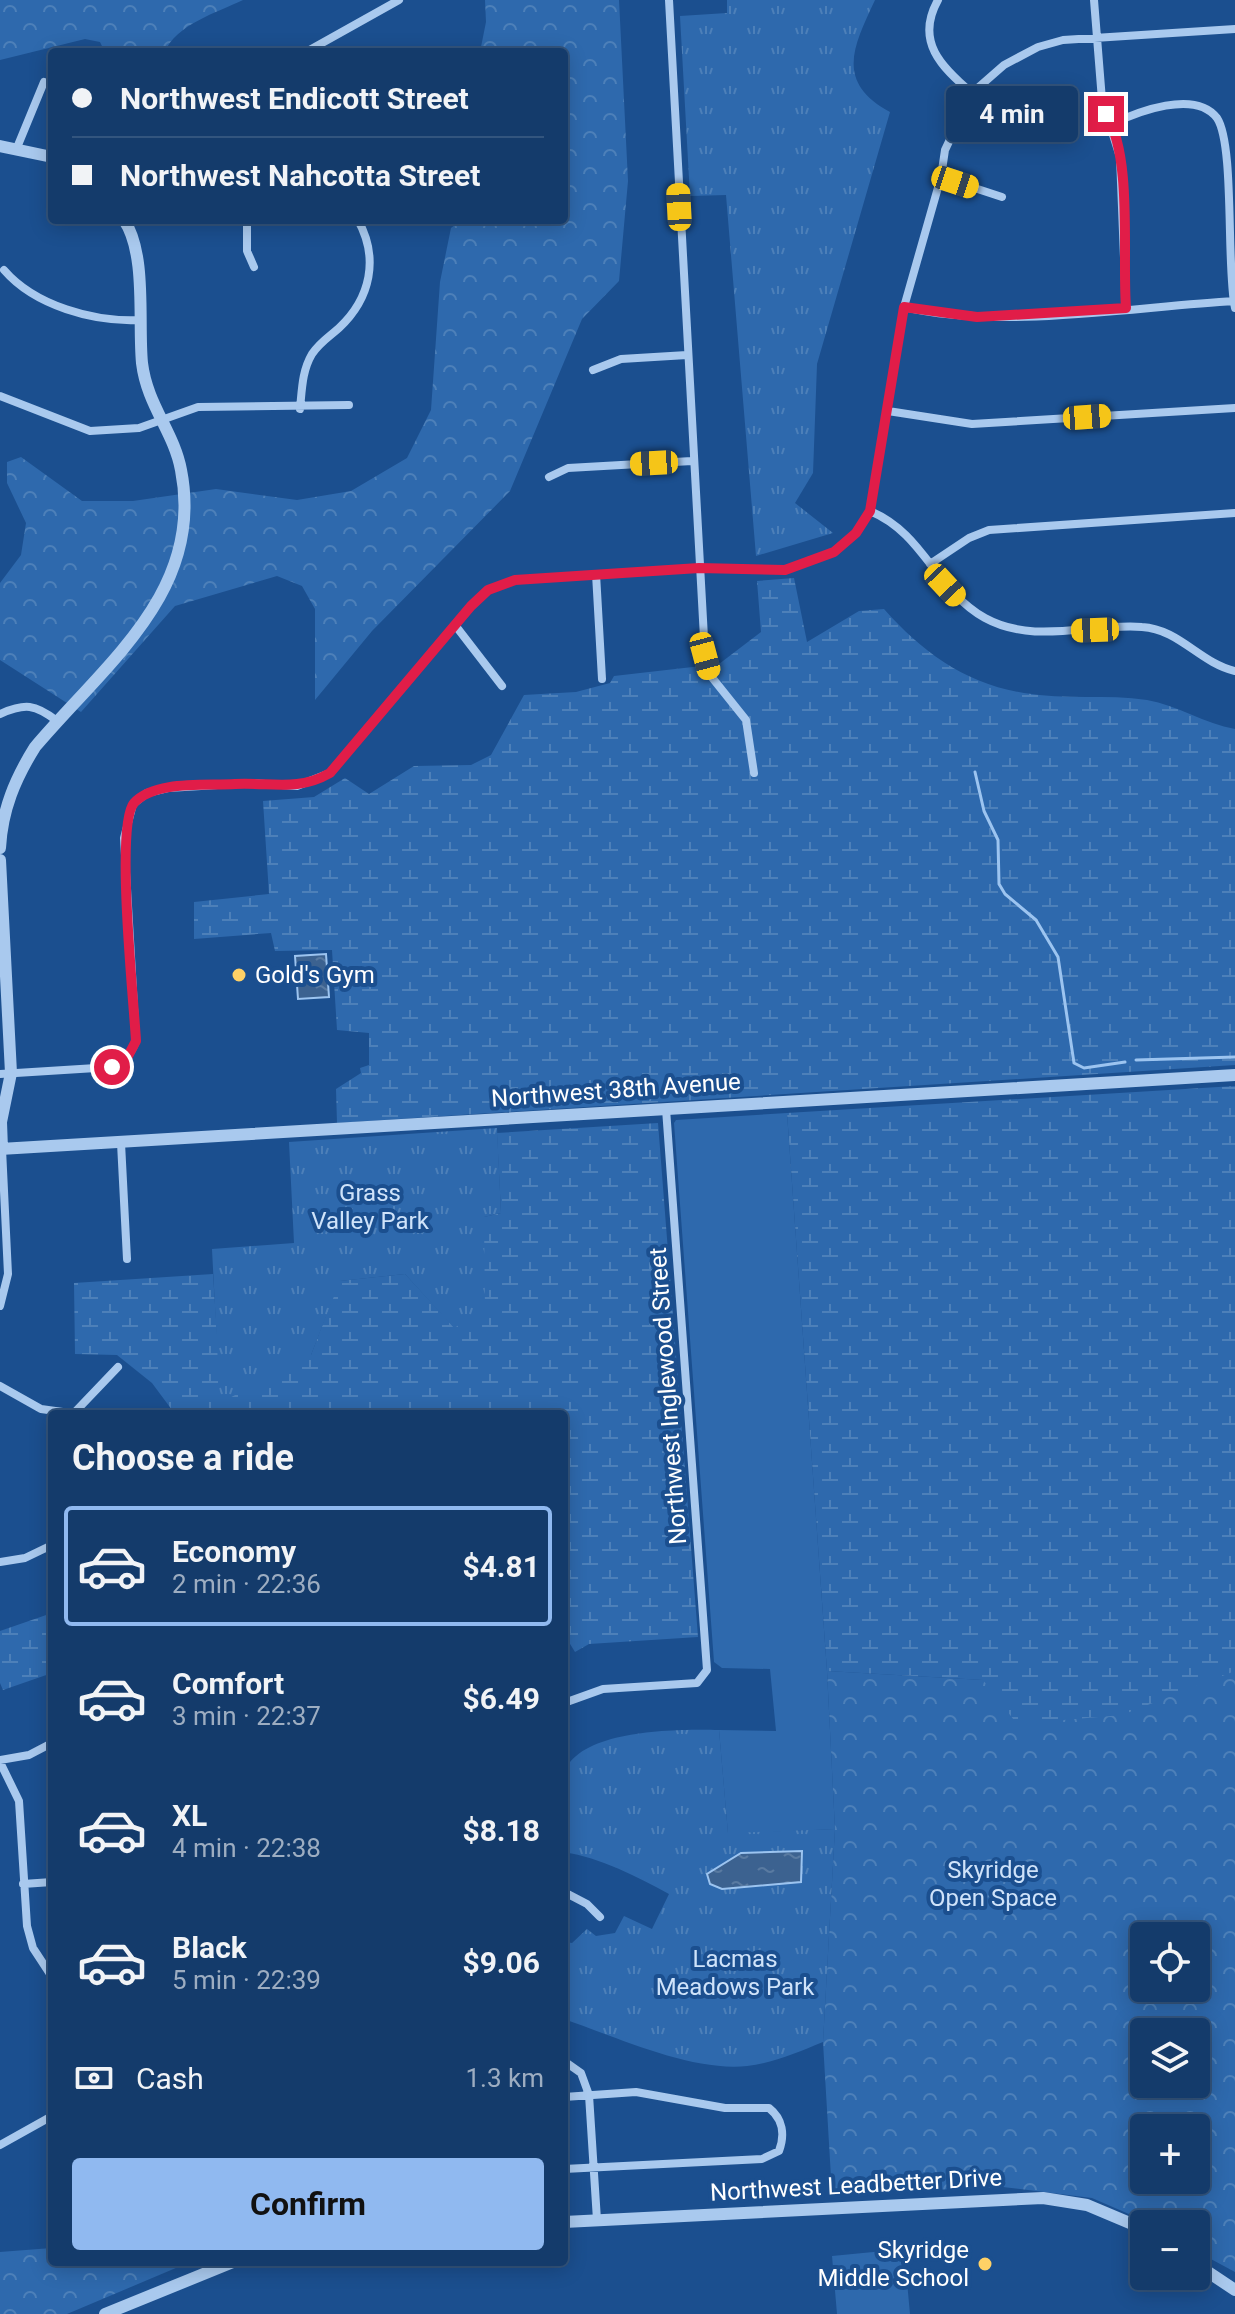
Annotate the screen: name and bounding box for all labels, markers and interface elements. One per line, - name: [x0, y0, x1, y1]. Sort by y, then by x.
- text: Northwest Endicott Street: [120, 81, 469, 116]
- callout: 4 min: [946, 86, 1078, 142]
- route end: [1088, 96, 1124, 132]
- text: 4 min: [979, 99, 1045, 129]
- text: Northwest Nahcotta Street: [120, 158, 480, 193]
- car: [928, 163, 982, 201]
- car: [666, 182, 692, 232]
- car: [1062, 403, 1112, 431]
- car: [629, 450, 679, 476]
- car: [920, 559, 970, 611]
- car: [1071, 617, 1119, 643]
- car: [687, 630, 723, 682]
- place label: Gold's Gym: [255, 961, 375, 989]
- marker: Gold's Gym: [230, 966, 248, 984]
- route start: [94, 1049, 130, 1085]
- street label: Northwest 38th Avenue: [490, 1067, 742, 1113]
- park label: Grass Valley Park: [311, 1179, 430, 1235]
- street label: Northwest Inglewood Street: [644, 1246, 692, 1545]
- text: Choose a ride: [72, 1437, 294, 1479]
- icon: car: [76, 1530, 148, 1602]
- text: Economy: [172, 1534, 296, 1569]
- text: $4.81: [462, 1549, 540, 1584]
- text: 2 min · 22:36: [172, 1569, 321, 1599]
- icon: car: [76, 1662, 148, 1734]
- text: Comfort: [172, 1666, 284, 1701]
- text: $6.49: [462, 1681, 540, 1716]
- text: 3 min · 22:37: [172, 1701, 321, 1731]
- icon: car: [76, 1794, 148, 1866]
- text: XL: [172, 1798, 207, 1833]
- text: $8.18: [462, 1813, 540, 1848]
- text: 4 min · 22:38: [172, 1833, 321, 1863]
- park label: Skyridge Open Space: [929, 1856, 1057, 1912]
- map controls: [1130, 1922, 1210, 2290]
- button: locate: [1130, 1922, 1210, 2002]
- icon: car: [76, 1926, 148, 1998]
- text: Black: [172, 1930, 247, 1965]
- text: $9.06: [462, 1945, 540, 1980]
- park label: Lacmas Meadows Park: [656, 1945, 815, 2001]
- text: 5 min · 22:39: [172, 1965, 321, 1995]
- button: layers: [1130, 2018, 1210, 2098]
- icon: cash: [72, 2056, 116, 2100]
- text: Cash: [136, 2061, 204, 2096]
- text: 1.3 km: [465, 2063, 544, 2093]
- button: +: [1130, 2114, 1210, 2194]
- button: Confirm: [72, 2158, 544, 2250]
- street label: Northwest Leadbetter Drive: [709, 2163, 1003, 2207]
- button: −: [1130, 2210, 1210, 2290]
- place label: Skyridge Middle School: [817, 2236, 969, 2292]
- marker: Skyridge Middle School: [976, 2255, 994, 2273]

